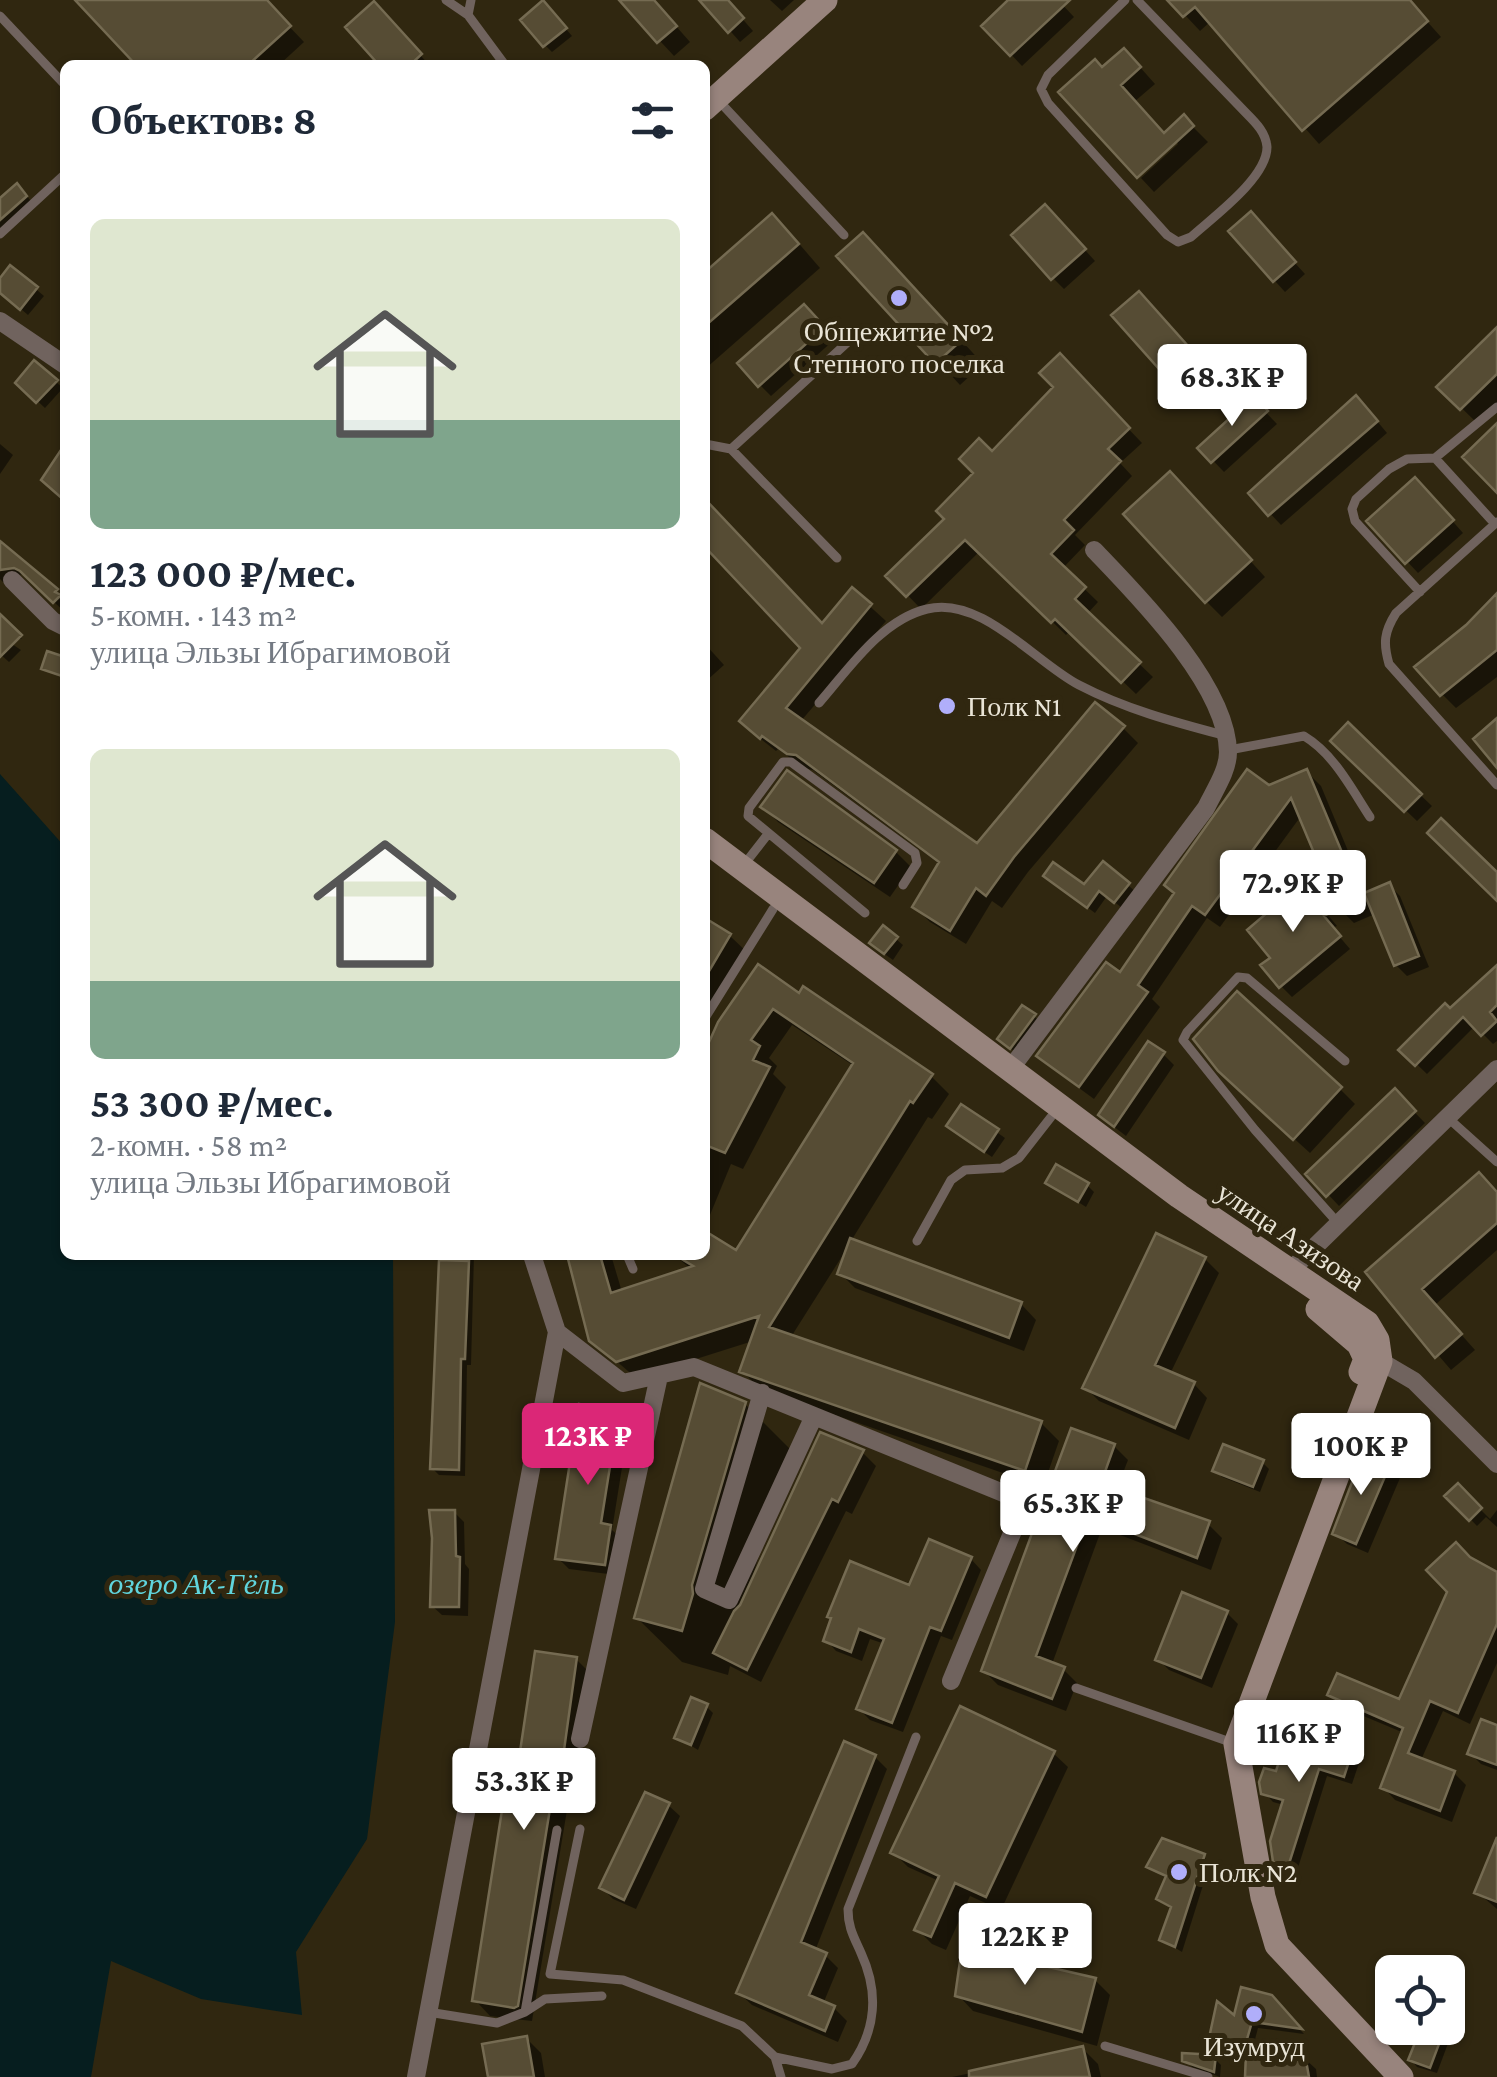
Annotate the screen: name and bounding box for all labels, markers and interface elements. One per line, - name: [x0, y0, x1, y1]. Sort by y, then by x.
- icon: filters: [625, 93, 680, 148]
- text: Объектов: 8: [90, 96, 317, 143]
- icon: home: [295, 284, 475, 464]
- marker: Общежитие №2 Степного поселка: [888, 287, 910, 309]
- place label: Общежитие №2 Степного поселка: [793, 316, 1005, 379]
- pin: 68.3K ₽: [1140, 344, 1324, 429]
- text: 68.3K ₽: [1180, 358, 1284, 394]
- text: 123 000 ₽/мес.: [90, 549, 356, 596]
- text: 5-комн. · 143 m²: [90, 597, 297, 633]
- text: улица Эльзы Ибрагимовой: [90, 634, 451, 670]
- place label: Полк N1: [967, 691, 1061, 722]
- marker: Полк N1: [936, 695, 958, 717]
- icon: home: [295, 814, 475, 994]
- pin: 72.9K ₽: [1201, 850, 1385, 935]
- text: 72.9K ₽: [1242, 864, 1344, 900]
- text: 53 300 ₽/мес.: [90, 1079, 334, 1126]
- text: 2-комн. · 58 m²: [90, 1127, 287, 1163]
- text: улица Эльзы Ибрагимовой: [90, 1164, 451, 1200]
- street label: улица Азизова: [1211, 1176, 1371, 1297]
- pin: 123K ₽: [507, 1403, 669, 1488]
- pin: 100K ₽: [1280, 1413, 1442, 1498]
- text: 123K ₽: [544, 1417, 632, 1453]
- text: 100K ₽: [1313, 1427, 1409, 1463]
- pin: 65.3K ₽: [981, 1470, 1165, 1555]
- text: 65.3K ₽: [1022, 1484, 1124, 1520]
- water label: озеро Ак-Гёль: [108, 1567, 284, 1600]
- pin: 116K ₽: [1218, 1700, 1380, 1785]
- text: 116K ₽: [1256, 1714, 1342, 1750]
- pin: 53.3K ₽: [432, 1748, 616, 1833]
- text: 53.3K ₽: [474, 1762, 574, 1798]
- place label: Полк N2: [1199, 1857, 1297, 1888]
- marker: Полк N2: [1168, 1861, 1190, 1883]
- pin: 122K ₽: [944, 1903, 1106, 1988]
- text: 122K ₽: [981, 1917, 1069, 1953]
- map controls: [1375, 1955, 1465, 2045]
- button: locate: [1375, 1955, 1465, 2045]
- marker: Изумруд: [1243, 2003, 1265, 2025]
- place label: Изумруд: [1203, 2031, 1305, 2062]

